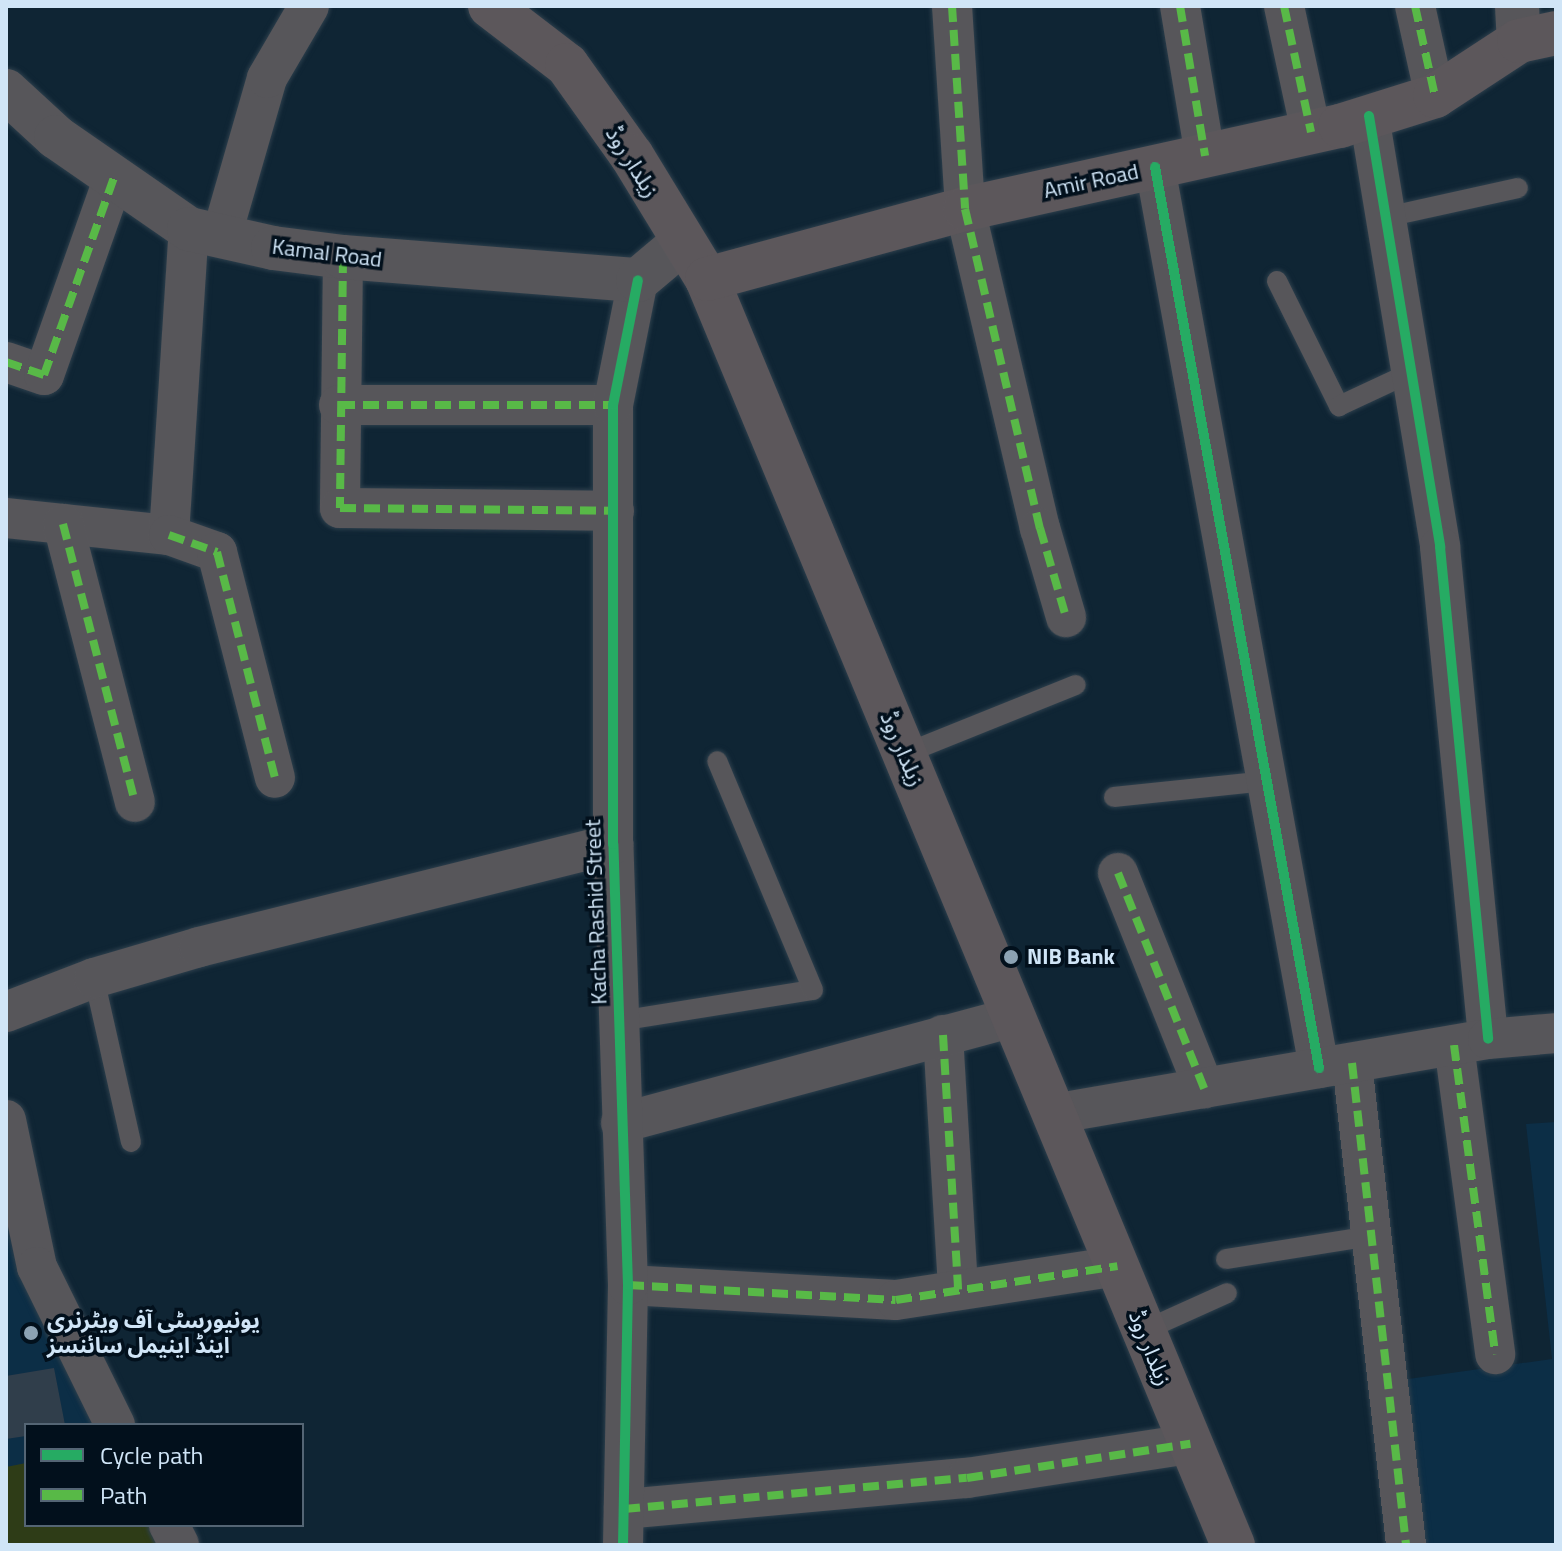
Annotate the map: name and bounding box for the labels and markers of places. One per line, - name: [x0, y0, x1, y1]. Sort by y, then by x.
- place label: NIB Bank: [1027, 944, 1115, 970]
- marker: NIB Bank: [1002, 948, 1020, 966]
- place label: یونیورسٹی آف ویٹرنری اینڈ اینیمل سائنسز: [47, 1307, 260, 1358]
- marker: یونیورسٹی آف ویٹرنری اینڈ اینیمل سائنسز: [22, 1324, 40, 1342]

